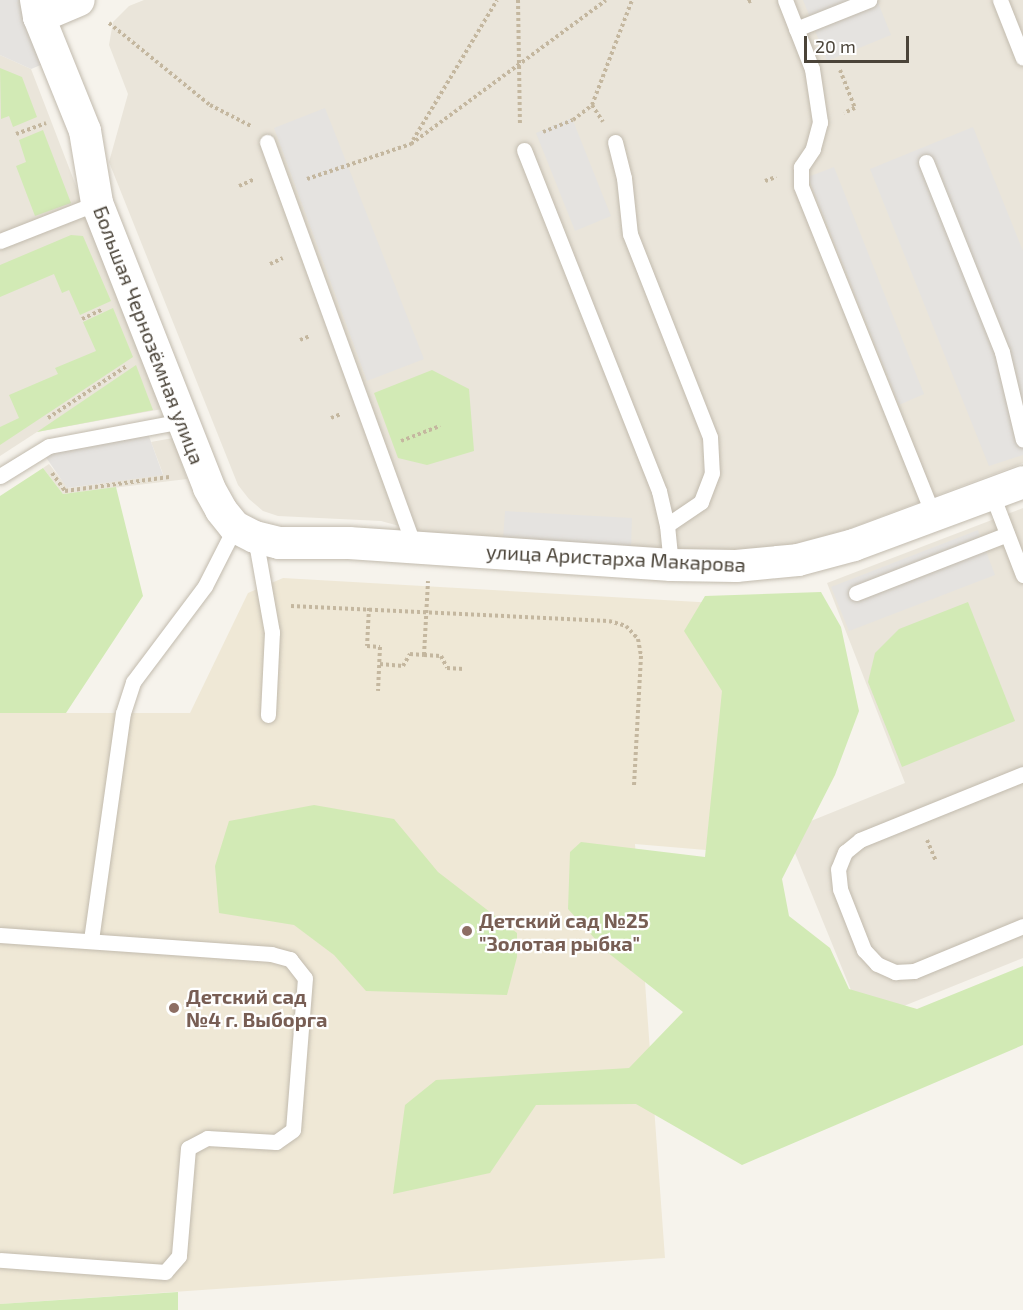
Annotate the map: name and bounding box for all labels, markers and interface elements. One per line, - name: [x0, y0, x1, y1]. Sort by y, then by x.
- scale bar: [807, 24, 912, 62]
- text: 20 m: [815, 35, 856, 57]
- street label: Большая Чернозёмная улица: [89, 202, 209, 468]
- street label: улица Аристарха Макарова: [485, 539, 747, 577]
- place label: Детский сад №25 "Золотая рыбка": [479, 908, 649, 955]
- marker: Детский сад №25 "Золотая рыбка": [460, 924, 474, 938]
- place label: Детский сад №4 г. Выборга: [186, 984, 327, 1031]
- marker: Детский сад №4 г. Выборга: [167, 1001, 181, 1015]

